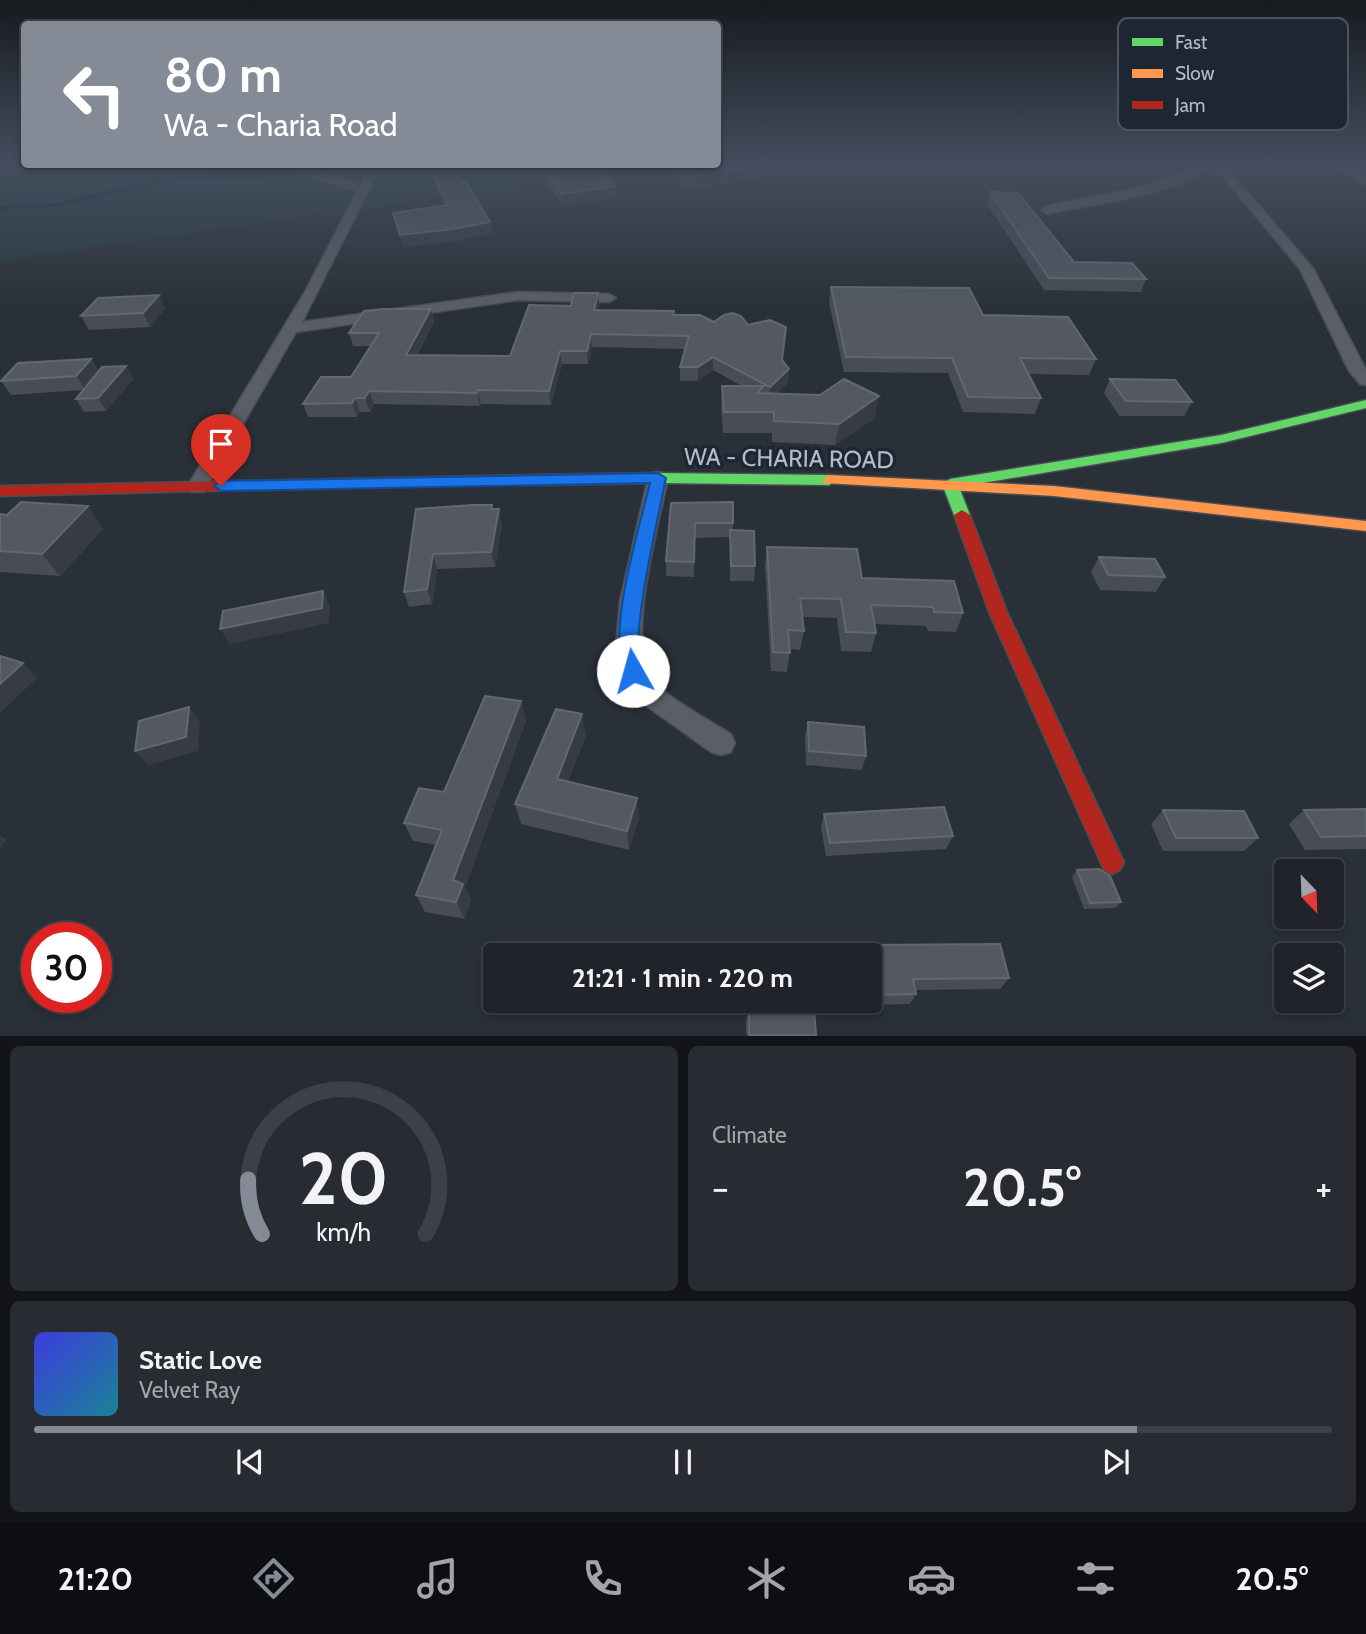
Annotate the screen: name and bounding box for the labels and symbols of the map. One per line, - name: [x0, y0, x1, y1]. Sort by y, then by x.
- legend: [1118, 18, 1348, 130]
- text: Fast: [1175, 31, 1208, 54]
- text: Slow: [1175, 62, 1215, 85]
- text: Jam: [1174, 94, 1205, 117]
- pin: [191, 414, 251, 486]
- street label: WA - CHARIA ROAD: [684, 442, 894, 474]
- position arrow: [596, 634, 670, 708]
- north arrow: [1274, 859, 1344, 929]
- speed limit sign: 30: [21, 922, 112, 1013]

